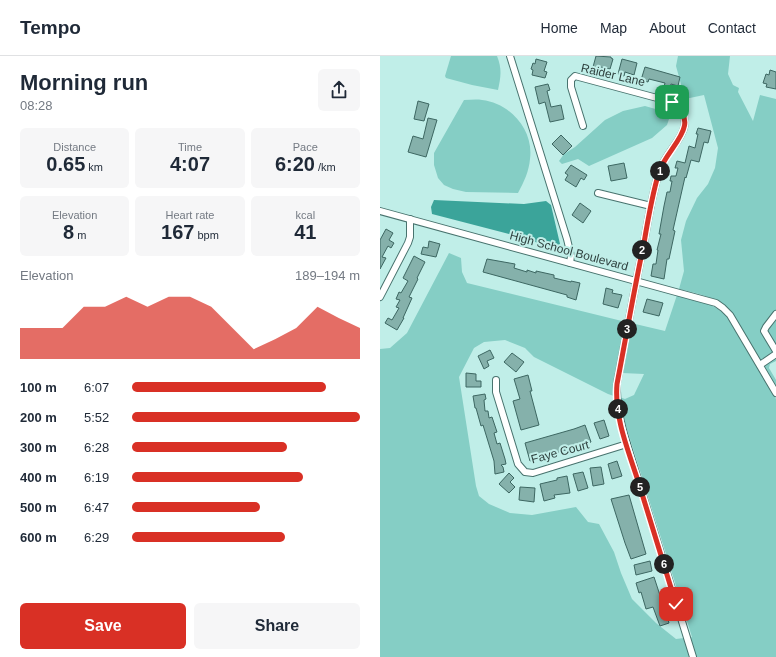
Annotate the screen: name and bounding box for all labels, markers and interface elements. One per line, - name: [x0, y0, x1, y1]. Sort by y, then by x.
- text: Tempo: [20, 17, 81, 38]
- text: Home: [541, 20, 578, 36]
- text: Map: [600, 20, 627, 36]
- text: About: [649, 20, 686, 36]
- text: Contact: [708, 20, 756, 36]
- street label: Raider Lane: [580, 61, 647, 89]
- button: share: [318, 69, 360, 111]
- text: Morning run: [20, 70, 148, 95]
- pin: [655, 85, 689, 119]
- icon: arrive: [661, 91, 683, 113]
- text: 08:28: [20, 98, 53, 113]
- text: Distance: [53, 141, 96, 153]
- text: Time: [178, 141, 202, 153]
- text: Pace: [293, 141, 318, 153]
- text: 0.65: [46, 153, 85, 175]
- text: 4:07: [170, 153, 210, 175]
- text: 6:20: [275, 153, 315, 175]
- text: km: [85, 161, 103, 173]
- text: /km: [315, 161, 336, 173]
- pin: 1: [650, 161, 670, 181]
- text: 1: [657, 165, 663, 177]
- text: Elevation: [52, 209, 97, 221]
- text: Heart rate: [166, 209, 214, 221]
- text: kcal: [296, 209, 315, 221]
- text: 8: [63, 221, 74, 243]
- text: 167: [161, 221, 194, 243]
- text: 41: [294, 221, 316, 243]
- street label: High School Boulevard: [508, 228, 630, 274]
- text: m: [74, 229, 86, 241]
- text: bpm: [194, 229, 219, 241]
- pin: 2: [632, 240, 652, 260]
- text: 2: [639, 244, 645, 256]
- text: Elevation: [20, 268, 73, 283]
- text: 189–194 m: [295, 268, 360, 283]
- pin: 3: [617, 319, 637, 339]
- text: 3: [624, 323, 630, 335]
- text: 100 m: [20, 380, 57, 395]
- text: 6:07: [84, 380, 109, 395]
- pin: 4: [608, 399, 628, 419]
- text: 4: [615, 403, 621, 415]
- text: 200 m: [20, 410, 57, 425]
- text: 5:52: [84, 410, 109, 425]
- street label: Faye Court: [530, 437, 591, 466]
- text: 300 m: [20, 440, 57, 455]
- text: 6:28: [84, 440, 109, 455]
- text: 400 m: [20, 470, 57, 485]
- text: 6:19: [84, 470, 109, 485]
- pin: 5: [630, 477, 650, 497]
- text: 5: [637, 481, 643, 493]
- text: 500 m: [20, 500, 57, 515]
- text: 6:47: [84, 500, 109, 515]
- text: 600 m: [20, 530, 57, 545]
- text: 6:29: [84, 530, 109, 545]
- pin: 6: [654, 554, 674, 574]
- text: 6: [661, 558, 667, 570]
- pin: [659, 587, 693, 621]
- icon: check: [665, 593, 687, 615]
- button: Save: [20, 603, 186, 649]
- button: Share: [194, 603, 360, 649]

